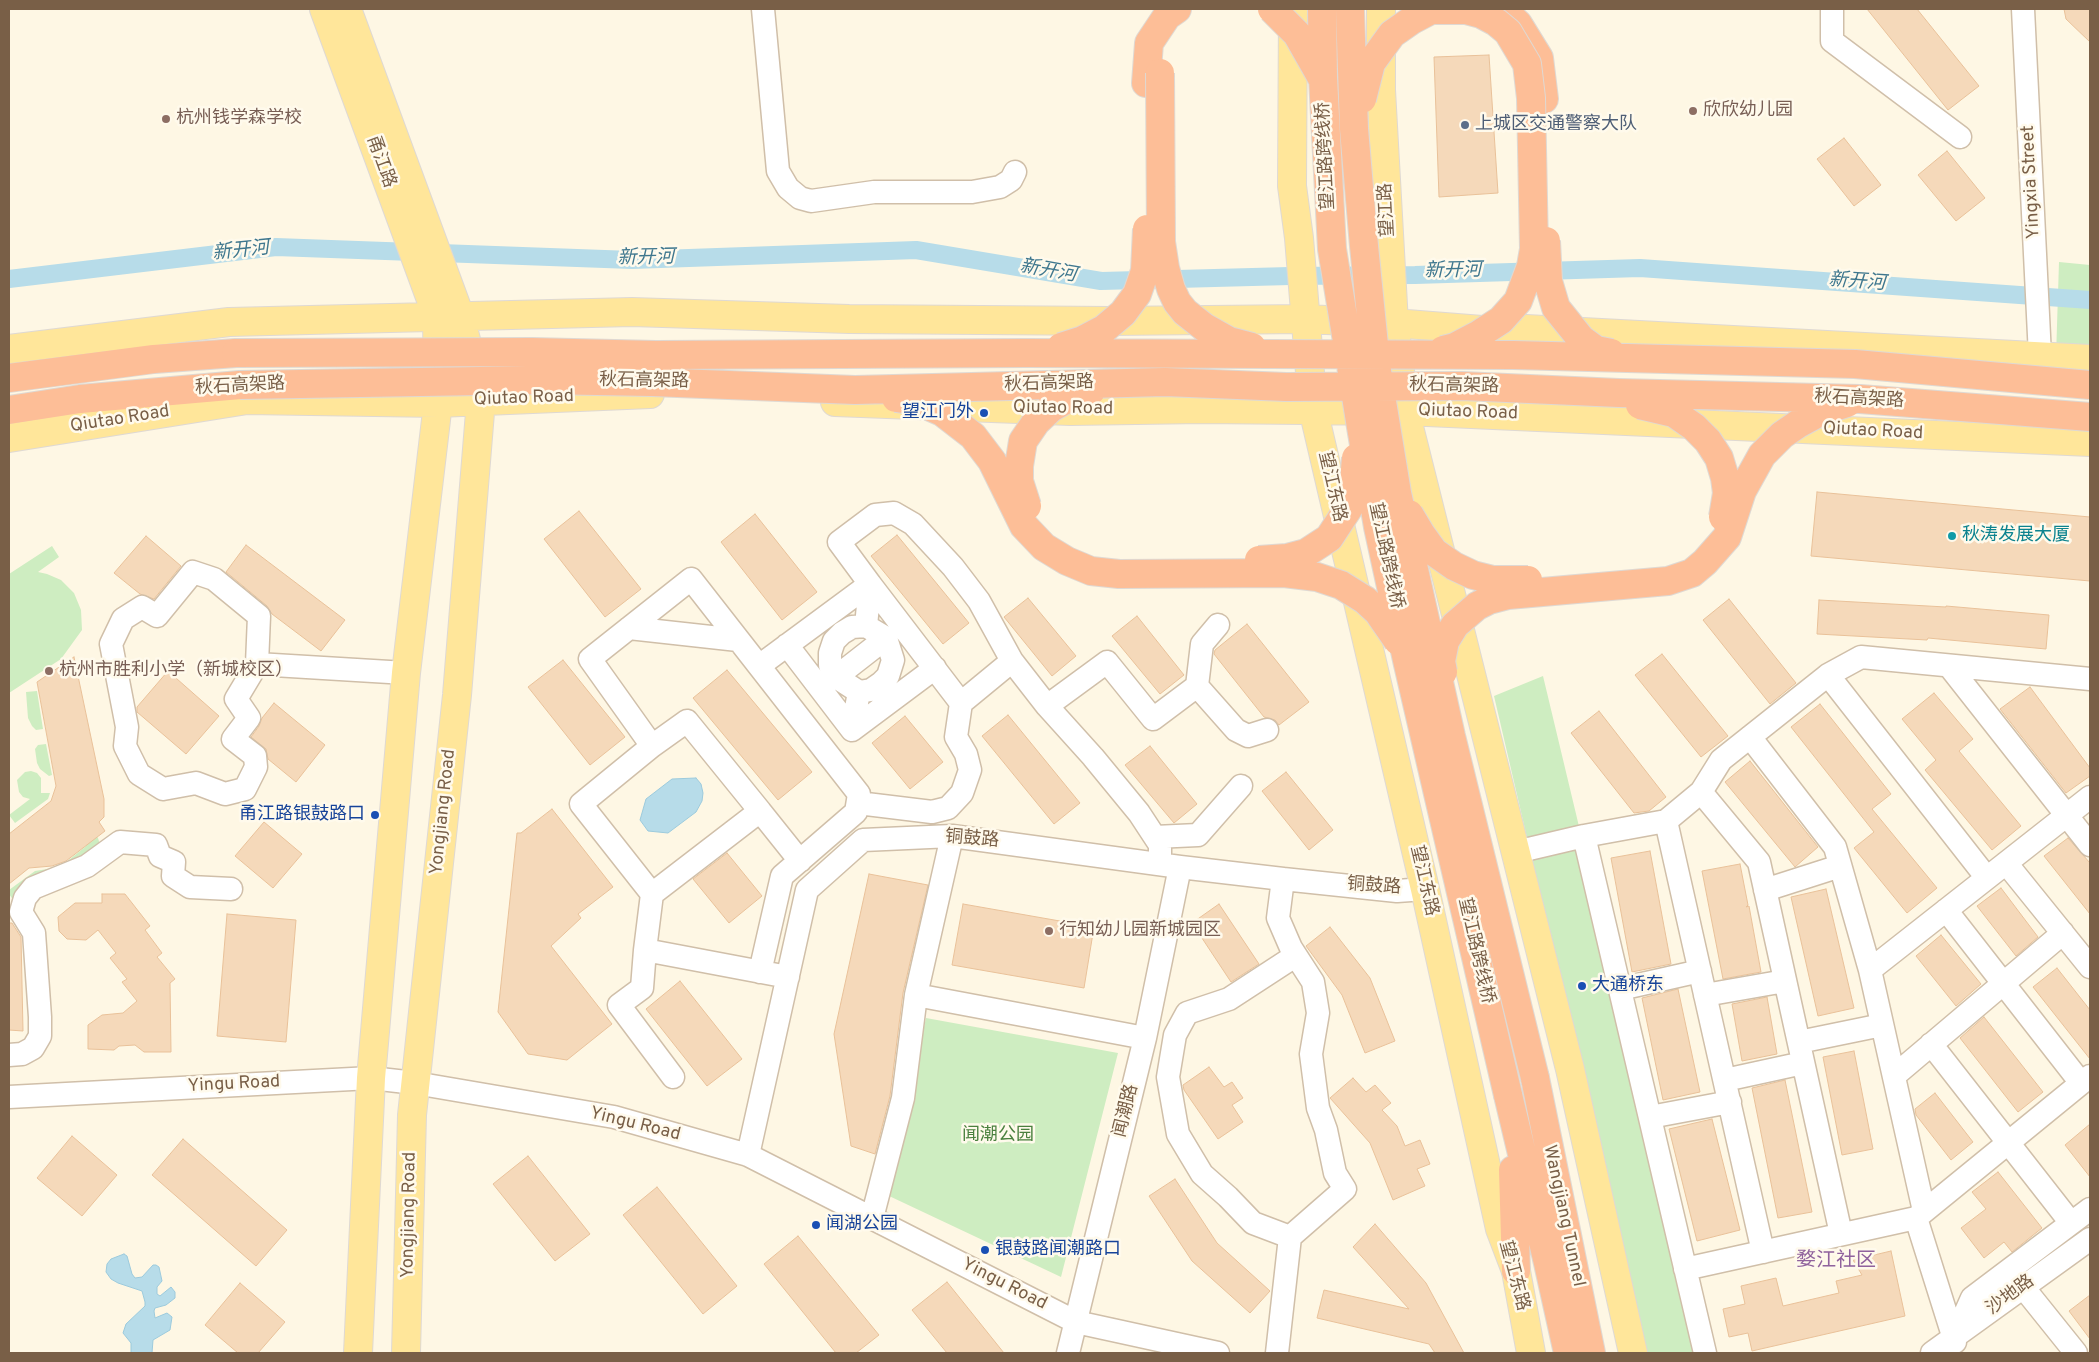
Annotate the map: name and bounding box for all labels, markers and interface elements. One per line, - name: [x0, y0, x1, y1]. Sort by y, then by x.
- place label: 欣欣幼儿园: [1703, 100, 1793, 122]
- street label: 望江路跨线桥: [1313, 102, 1341, 210]
- marker: 欣欣幼儿园: [1687, 105, 1699, 117]
- place label: 杭州钱学森学校: [176, 108, 302, 130]
- marker: 杭州钱学森学校: [160, 113, 172, 125]
- place label: 上城区交通警察大队: [1475, 114, 1637, 136]
- marker: 上城区交通警察大队: [1459, 119, 1471, 131]
- street label: Yingxia Street: [2018, 125, 2046, 239]
- street label: 甬江路: [361, 133, 399, 191]
- street label: 望江路: [1376, 182, 1400, 238]
- water label: 新开河: [211, 238, 271, 266]
- water label: 新开河: [617, 247, 675, 271]
- water label: 新开河: [1018, 256, 1078, 288]
- water label: 新开河: [1424, 260, 1482, 284]
- water label: 新开河: [1828, 270, 1886, 296]
- street label: 秋石高架路: [599, 370, 689, 394]
- street label: 秋石高架路: [1004, 373, 1094, 397]
- street label: 秋石高架路: [194, 374, 286, 400]
- street label: 秋石高架路: [1409, 375, 1499, 399]
- street label: Qiutao Road: [474, 386, 574, 412]
- street label: 秋石高架路: [1813, 387, 1905, 413]
- street label: Qiutao Road: [1013, 397, 1113, 421]
- street label: Qiutao Road: [1418, 400, 1518, 426]
- street label: Qiutao Road: [69, 401, 171, 439]
- place label: 望江门外: [902, 402, 974, 424]
- marker: 望江门外: [978, 407, 990, 419]
- street label: Qiutao Road: [1822, 419, 1924, 445]
- street label: 望江东路: [1312, 449, 1350, 525]
- street label: 望江路跨线桥: [1363, 501, 1407, 611]
- place label: 秋涛发展大厦: [1962, 525, 2070, 547]
- marker: 秋涛发展大厦: [1946, 530, 1958, 542]
- place label: 杭州市胜利小学（新城校区）: [59, 660, 293, 682]
- marker: 杭州市胜利小学（新城校区）: [43, 665, 55, 677]
- street label: Yongjiang Road: [427, 748, 461, 876]
- place label: 甬江路银鼓路口: [239, 804, 365, 826]
- marker: 甬江路银鼓路口: [369, 809, 381, 821]
- street label: 铜鼓路: [944, 827, 1000, 853]
- street label: 望江东路: [1404, 843, 1442, 919]
- street label: 铜鼓路: [1346, 874, 1402, 900]
- street label: 望江路跨线桥: [1452, 896, 1498, 1006]
- place label: 行知幼儿园新城园区: [1059, 920, 1221, 942]
- marker: 行知幼儿园新城园区: [1043, 925, 1055, 937]
- place label: 大通桥东: [1592, 975, 1664, 997]
- marker: 大通桥东: [1576, 980, 1588, 992]
- street label: Yingu Road: [187, 1072, 281, 1098]
- street label: 闻潮路: [1110, 1082, 1144, 1140]
- street label: Yingu Road: [587, 1103, 683, 1147]
- park label: 闻潮公园: [962, 1125, 1034, 1147]
- street label: Wangjiang Tunnel: [1537, 1143, 1589, 1289]
- street label: Yongjiang Road: [398, 1152, 422, 1278]
- place label: 闻湖公园: [826, 1214, 898, 1236]
- marker: 闻湖公园: [810, 1219, 822, 1231]
- street label: 望江东路: [1493, 1238, 1533, 1314]
- place label: 银鼓路闻潮路口: [995, 1239, 1121, 1261]
- marker: 银鼓路闻潮路口: [979, 1244, 991, 1256]
- district label: 婺江社区: [1796, 1250, 1876, 1274]
- street label: Yingu Road: [958, 1254, 1050, 1316]
- street label: 沙地路: [1983, 1271, 2039, 1321]

